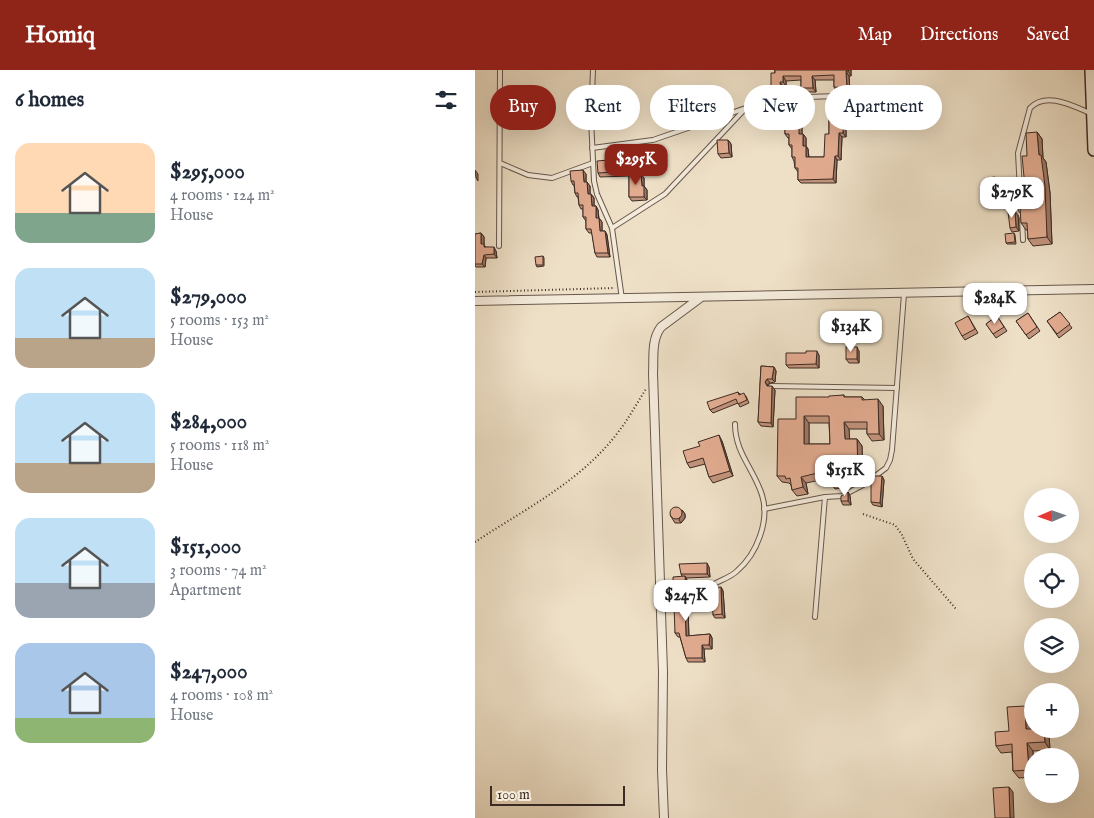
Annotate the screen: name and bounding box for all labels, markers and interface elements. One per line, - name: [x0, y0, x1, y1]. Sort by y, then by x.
- text: Homiq: [25, 20, 95, 51]
- text: Map: [858, 24, 892, 47]
- text: Directions: [920, 24, 998, 47]
- text: Saved: [1026, 24, 1069, 47]
- chip: Buy: [490, 85, 556, 130]
- chip: Rent: [566, 85, 640, 130]
- chip: Filters: [650, 85, 734, 130]
- chip: New: [744, 85, 815, 130]
- chip: Apartment: [825, 85, 942, 130]
- icon: filters: [432, 86, 460, 114]
- text: 6 homes: [15, 87, 84, 114]
- pin: $295K: [601, 144, 671, 186]
- text: $295K: [616, 150, 656, 170]
- text: $295,000: [170, 159, 245, 186]
- icon: home: [55, 163, 115, 223]
- pin: $279K: [977, 176, 1047, 219]
- text: $279K: [991, 183, 1033, 203]
- text: 4 rooms · 124 m²: [170, 186, 275, 206]
- text: House: [170, 206, 213, 226]
- pin: $284K: [960, 282, 1030, 325]
- text: $279,000: [170, 284, 247, 311]
- icon: home: [55, 288, 115, 348]
- text: $284K: [974, 289, 1016, 309]
- pin: $134K: [816, 310, 886, 353]
- text: 5 rooms · 153 m²: [170, 311, 269, 331]
- text: $134K: [831, 317, 871, 337]
- text: House: [170, 331, 213, 351]
- text: $284,000: [170, 409, 247, 436]
- icon: home: [55, 413, 115, 473]
- text: 5 rooms · 118 m²: [170, 436, 269, 456]
- pin: $151K: [810, 454, 880, 497]
- text: House: [170, 456, 213, 476]
- text: $151K: [826, 461, 864, 481]
- north arrow: [1024, 488, 1079, 542]
- map controls: [1024, 488, 1079, 803]
- text: $151,000: [170, 534, 241, 561]
- icon: home: [55, 538, 115, 598]
- button: locate: [1024, 553, 1079, 608]
- text: 3 rooms · 74 m²: [170, 561, 267, 581]
- pin: $247K: [651, 580, 721, 622]
- text: Apartment: [170, 581, 241, 601]
- text: $247K: [665, 586, 707, 606]
- button: layers: [1024, 618, 1079, 673]
- text: $247,000: [170, 659, 248, 686]
- icon: home: [55, 663, 115, 723]
- button: +: [1024, 683, 1079, 738]
- text: 4 rooms · 108 m²: [170, 686, 273, 706]
- text: House: [170, 706, 213, 726]
- button: −: [1024, 748, 1079, 803]
- scale bar: [490, 783, 625, 806]
- text: 100 m: [497, 786, 530, 804]

